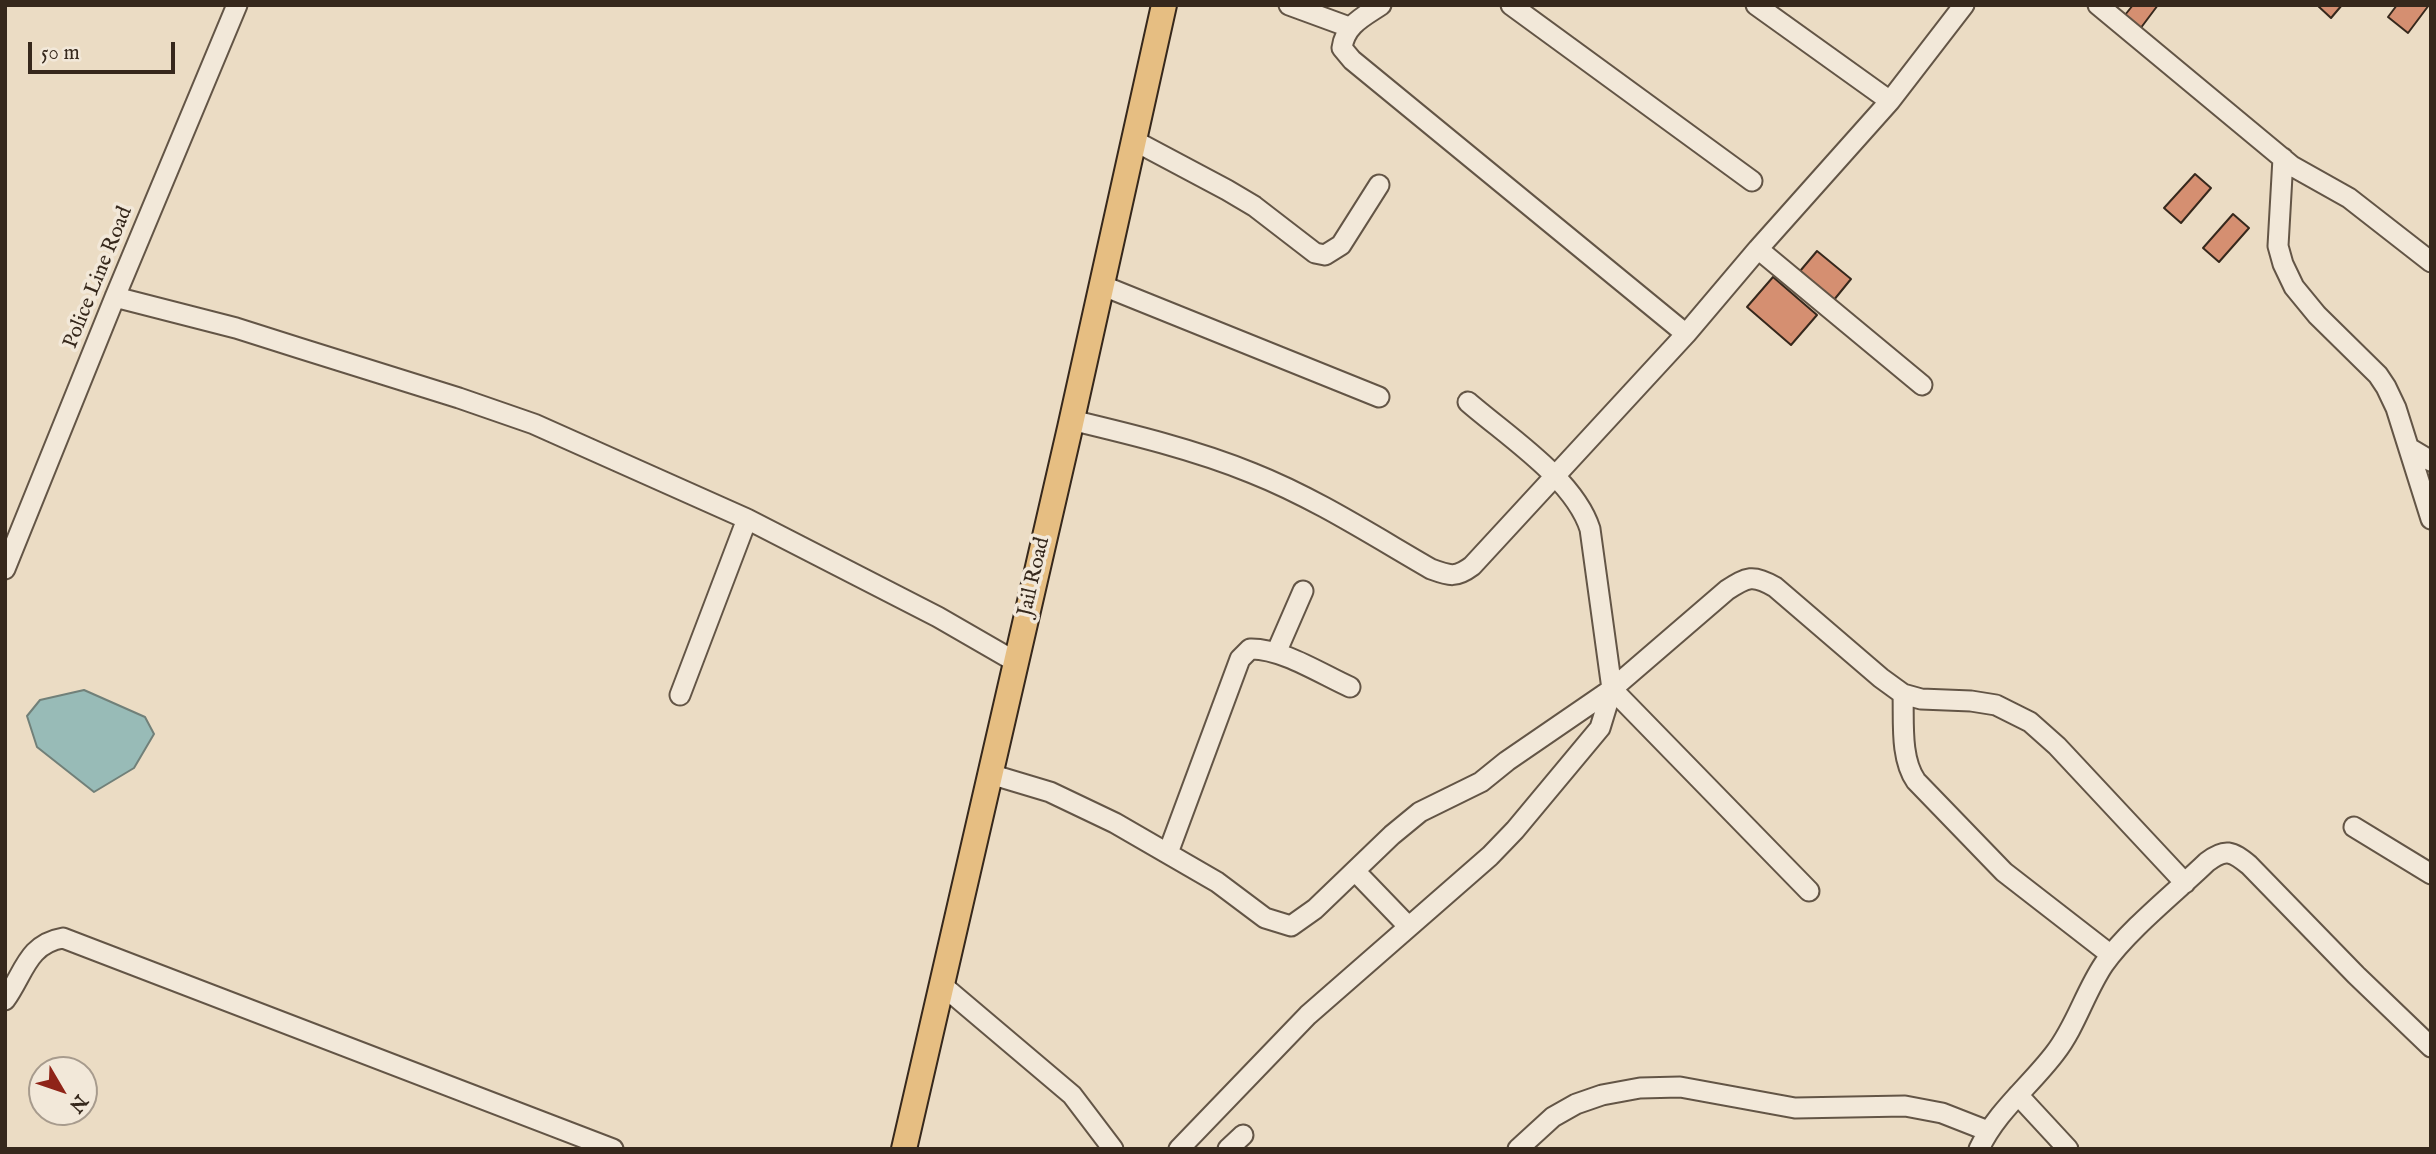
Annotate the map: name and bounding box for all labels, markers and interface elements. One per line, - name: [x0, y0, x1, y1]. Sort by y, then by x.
- scale bar: [32, 28, 178, 72]
- text: 50 m: [41, 40, 80, 67]
- street label: Police Line Road: [59, 203, 139, 353]
- street label: Jail Road: [1014, 535, 1056, 619]
- north arrow: [28, 1056, 98, 1126]
- text: N: [63, 1089, 92, 1117]

